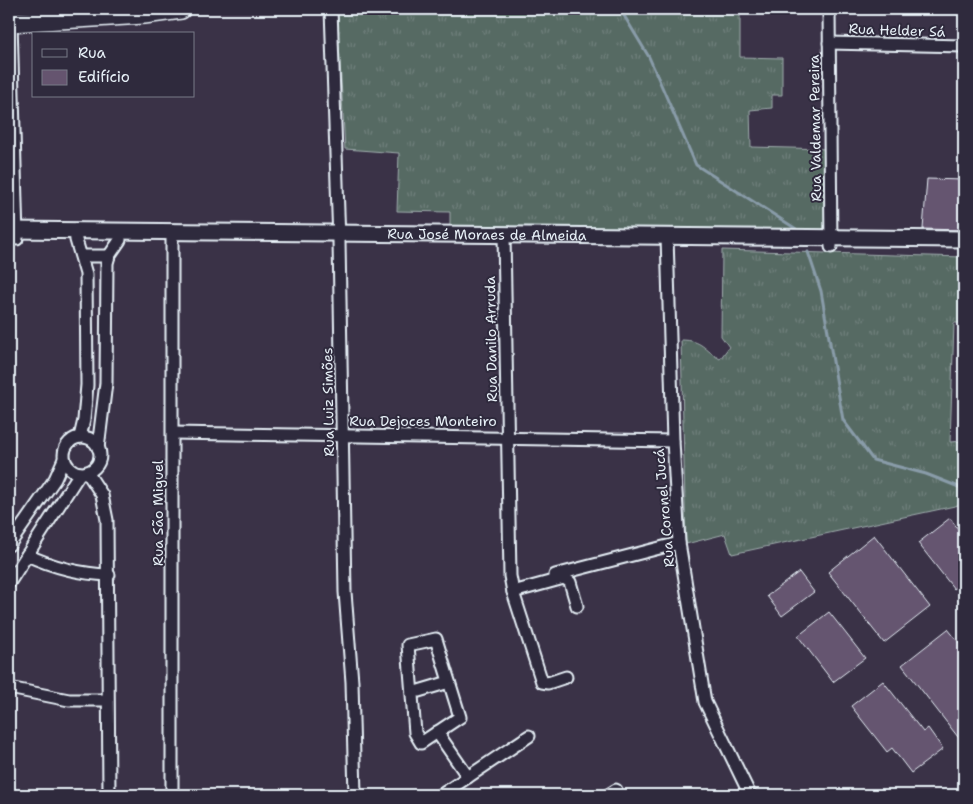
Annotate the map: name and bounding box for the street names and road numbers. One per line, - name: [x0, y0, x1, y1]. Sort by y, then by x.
- street label: Rua Helder Sá: [848, 19, 946, 41]
- street label: Rua Valdemar Pereira: [805, 54, 825, 202]
- street label: Rua José Moraes de Almeida: [387, 225, 587, 244]
- street label: Rua Danilo Arruda: [481, 276, 501, 402]
- street label: Rua Luiz Simões: [318, 347, 338, 457]
- street label: Rua Dejoces Monteiro: [349, 412, 497, 430]
- street label: Rua Coronel Jucá: [650, 448, 678, 568]
- street label: Rua São Miguel: [149, 459, 167, 566]

